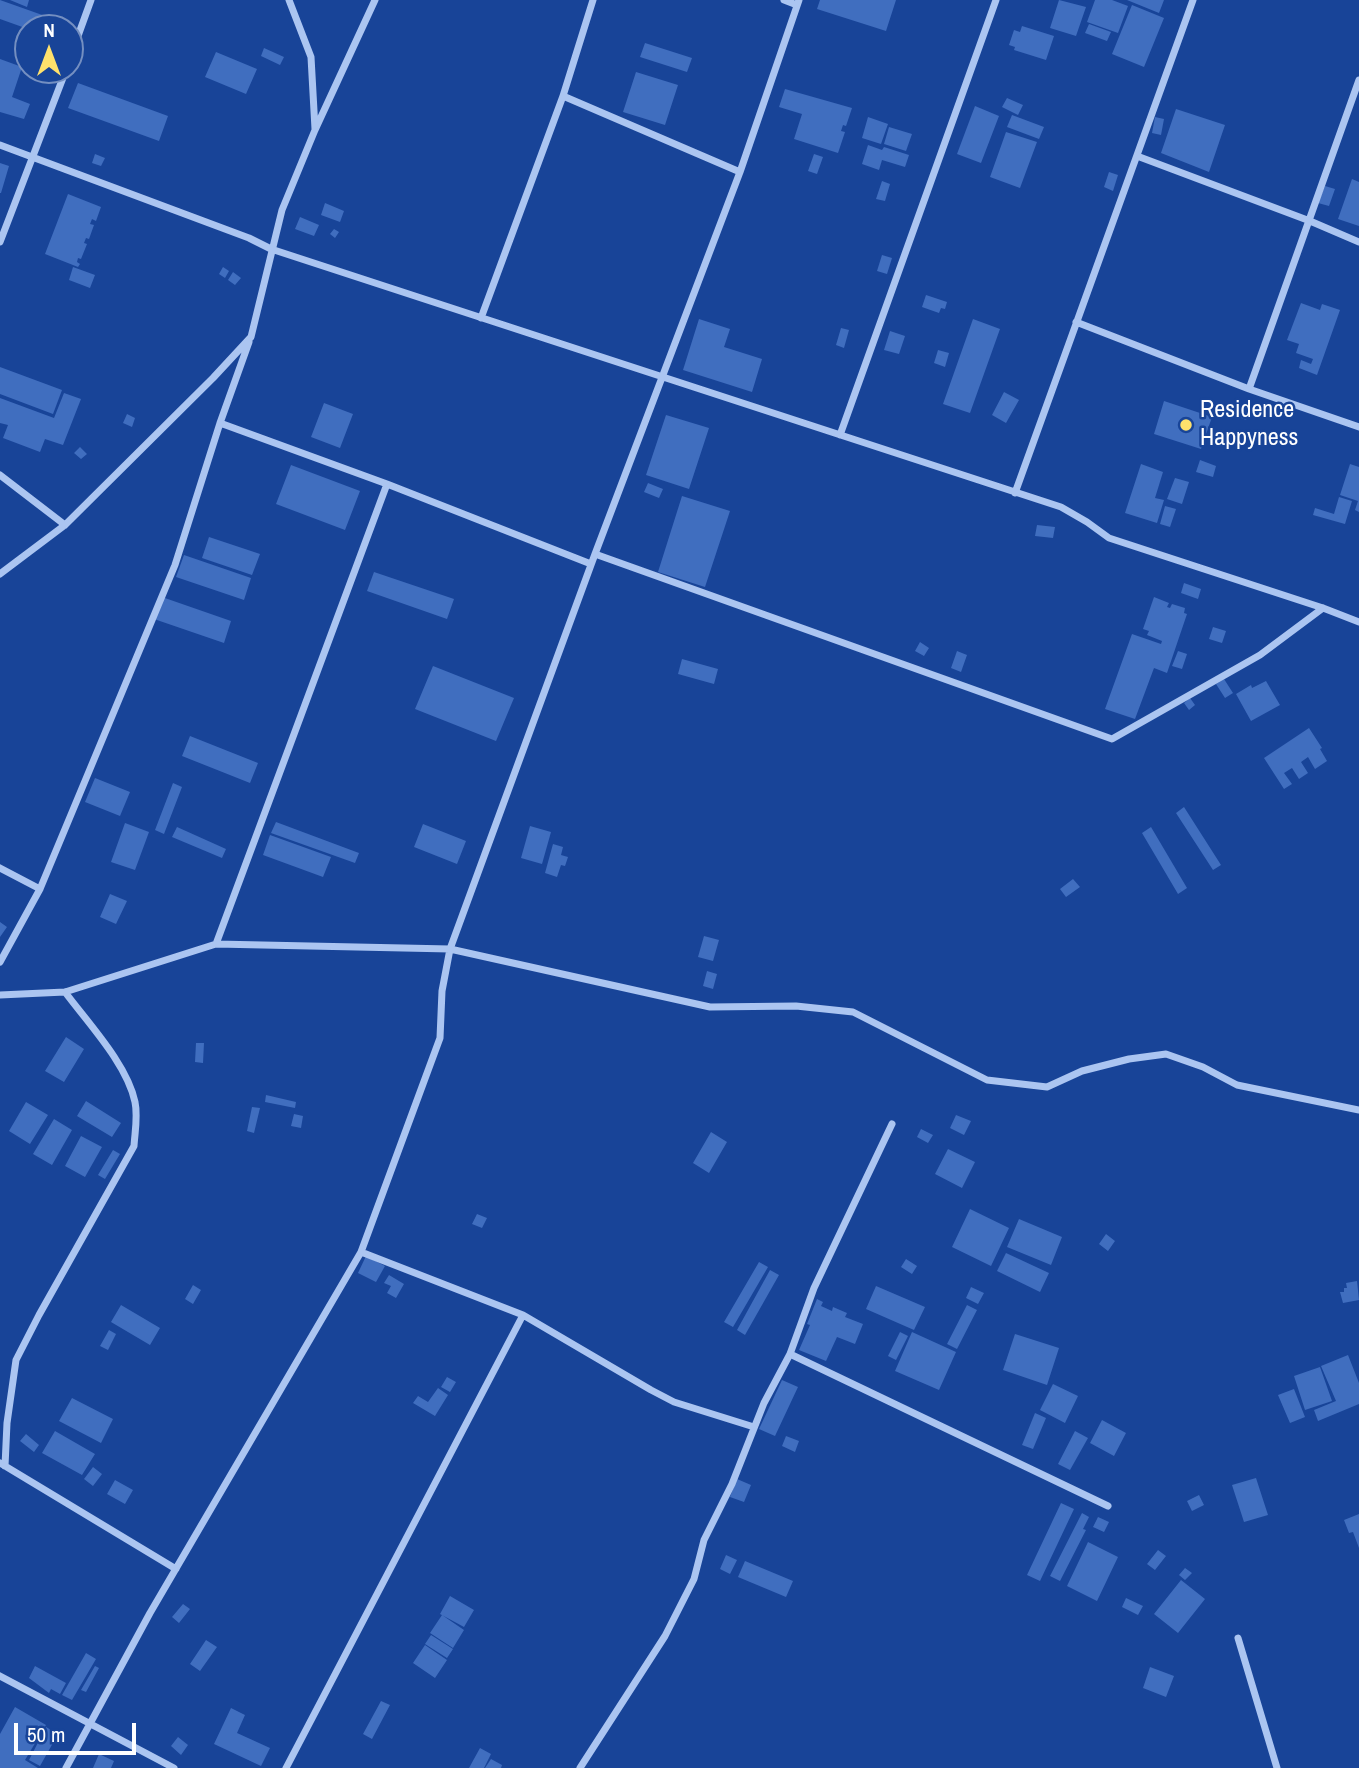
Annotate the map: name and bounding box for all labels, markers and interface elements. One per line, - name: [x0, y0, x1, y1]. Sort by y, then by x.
- north arrow: [14, 14, 84, 84]
- text: N: [43, 17, 55, 43]
- place label: Residence Happyness: [1200, 397, 1298, 453]
- marker: Residence Happyness: [1178, 417, 1194, 433]
- scale bar: [18, 1708, 140, 1752]
- text: 50 m: [27, 1720, 65, 1749]

